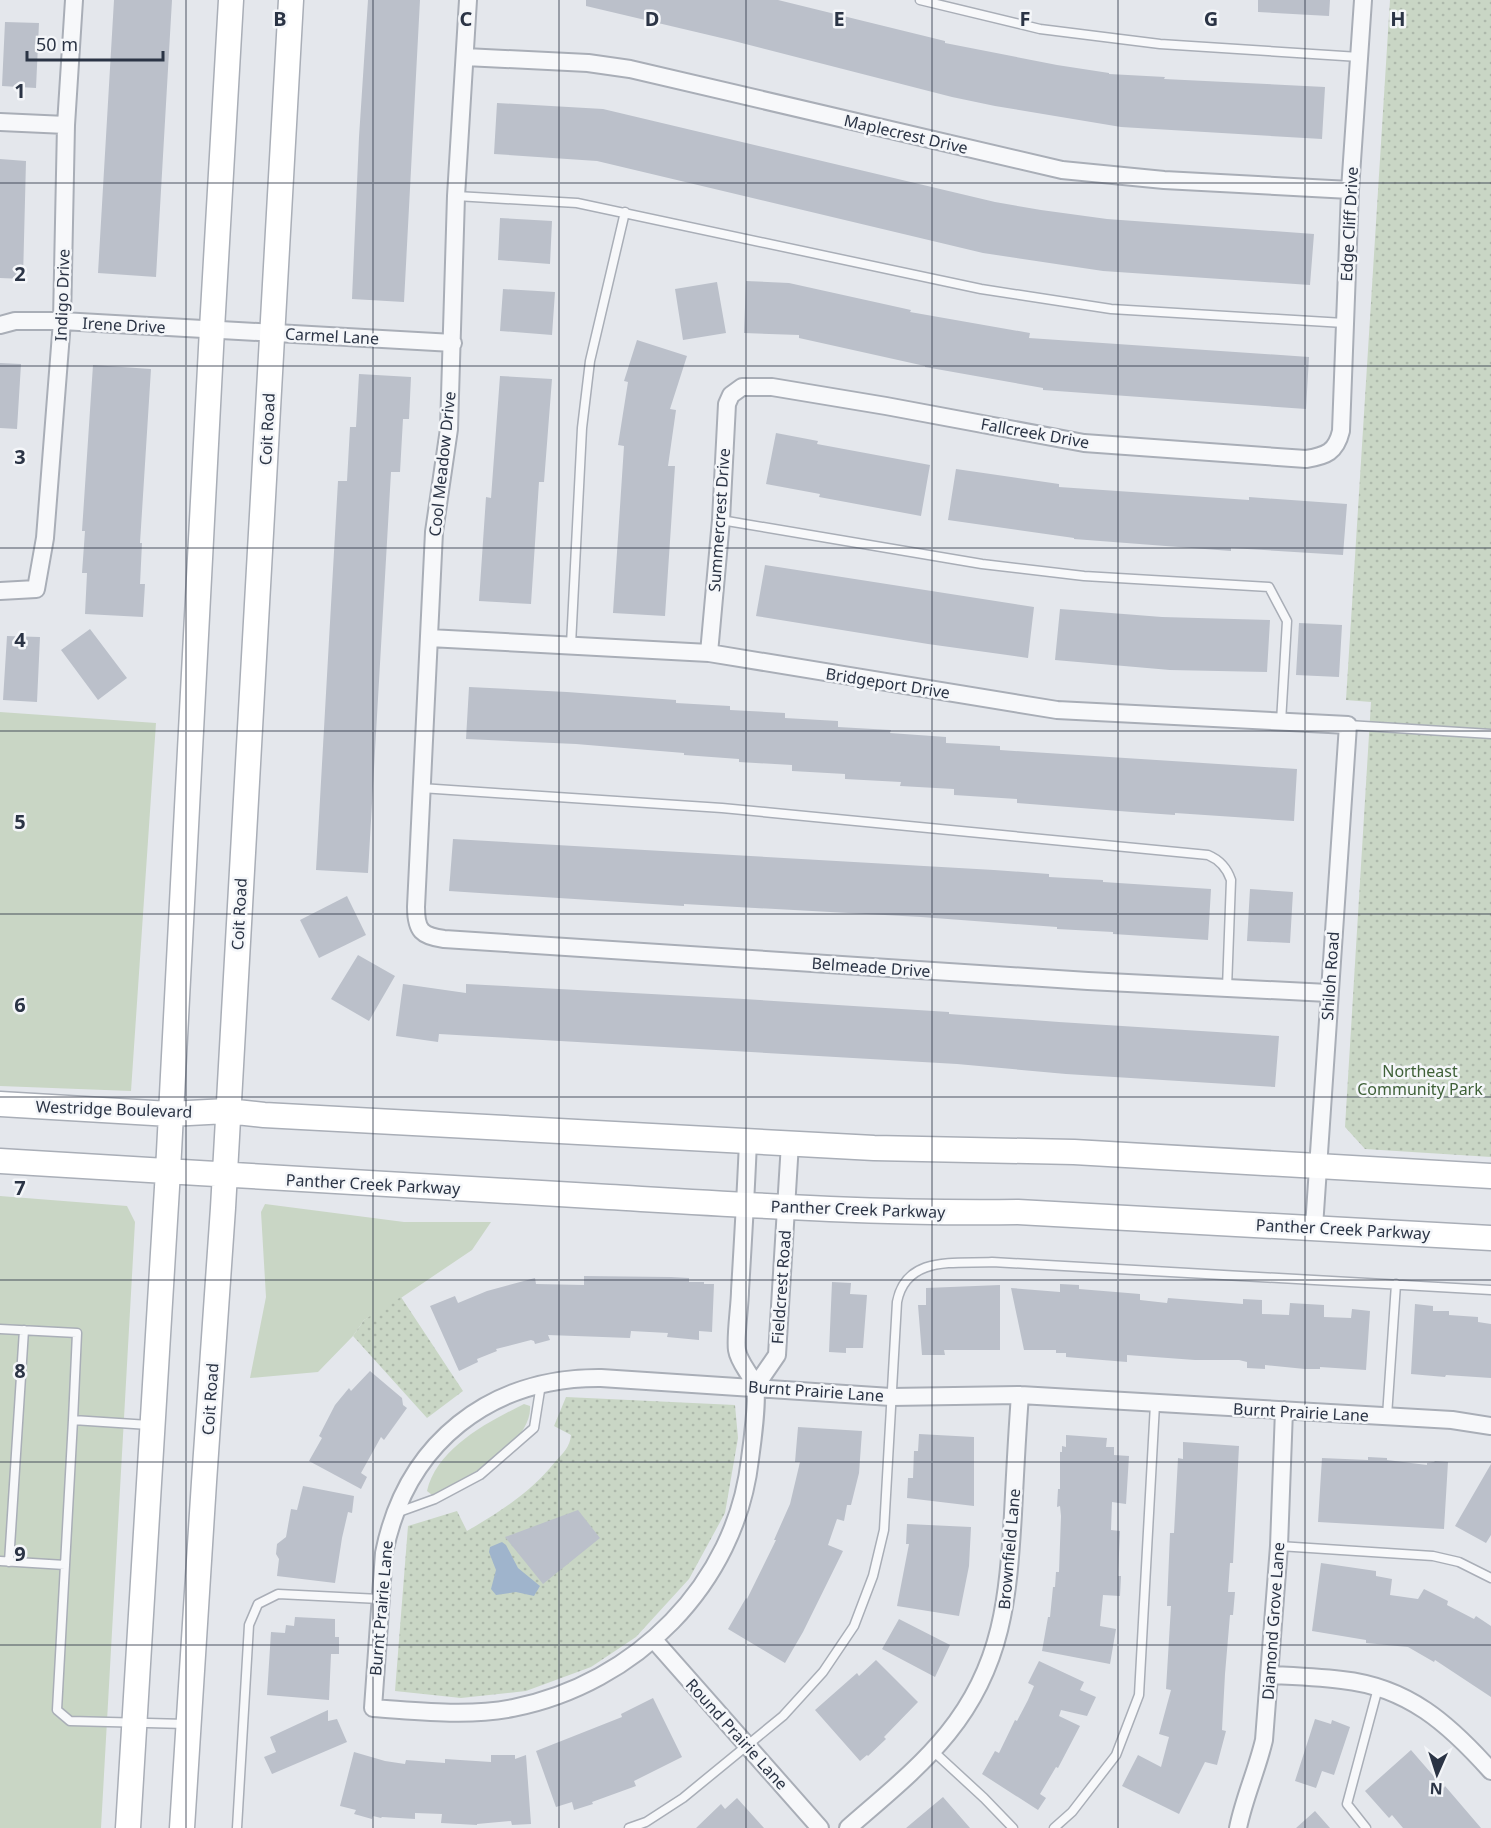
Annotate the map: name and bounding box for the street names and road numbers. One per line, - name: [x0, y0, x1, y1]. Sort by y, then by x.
- street label: Maplecrest Drive: [842, 109, 970, 159]
- street label: Edge Cliff Drive: [1335, 166, 1363, 282]
- street label: Indigo Drive: [49, 248, 75, 342]
- street label: Irene Drive: [82, 312, 166, 338]
- street label: Carmel Lane: [284, 323, 380, 349]
- street label: Cool Meadow Drive: [423, 390, 461, 538]
- street label: Coit Road: [254, 392, 280, 466]
- street label: Fallcreek Drive: [979, 413, 1091, 453]
- street label: Summercrest Drive: [703, 447, 735, 593]
- street label: Bridgeport Drive: [824, 662, 952, 704]
- street label: Coit Road: [226, 877, 252, 951]
- street label: Shiloh Road: [1316, 931, 1344, 1021]
- street label: Belmeade Drive: [811, 952, 931, 982]
- street label: Westridge Boulevard: [35, 1095, 193, 1123]
- street label: Panther Creek Parkway: [285, 1168, 462, 1200]
- street label: Panther Creek Parkway: [770, 1195, 946, 1223]
- street label: Panther Creek Parkway: [1255, 1213, 1432, 1245]
- street label: Fieldcrest Road: [766, 1229, 796, 1345]
- street label: Coit Road: [197, 1362, 223, 1436]
- street label: Burnt Prairie Lane: [747, 1375, 885, 1407]
- street label: Burnt Prairie Lane: [1233, 1397, 1369, 1427]
- street label: Brownfield Lane: [993, 1487, 1025, 1611]
- street label: Burnt Prairie Lane: [364, 1539, 398, 1677]
- street label: Diamond Grove Lane: [1257, 1541, 1289, 1701]
- street label: Round Prairie Lane: [681, 1674, 793, 1794]

